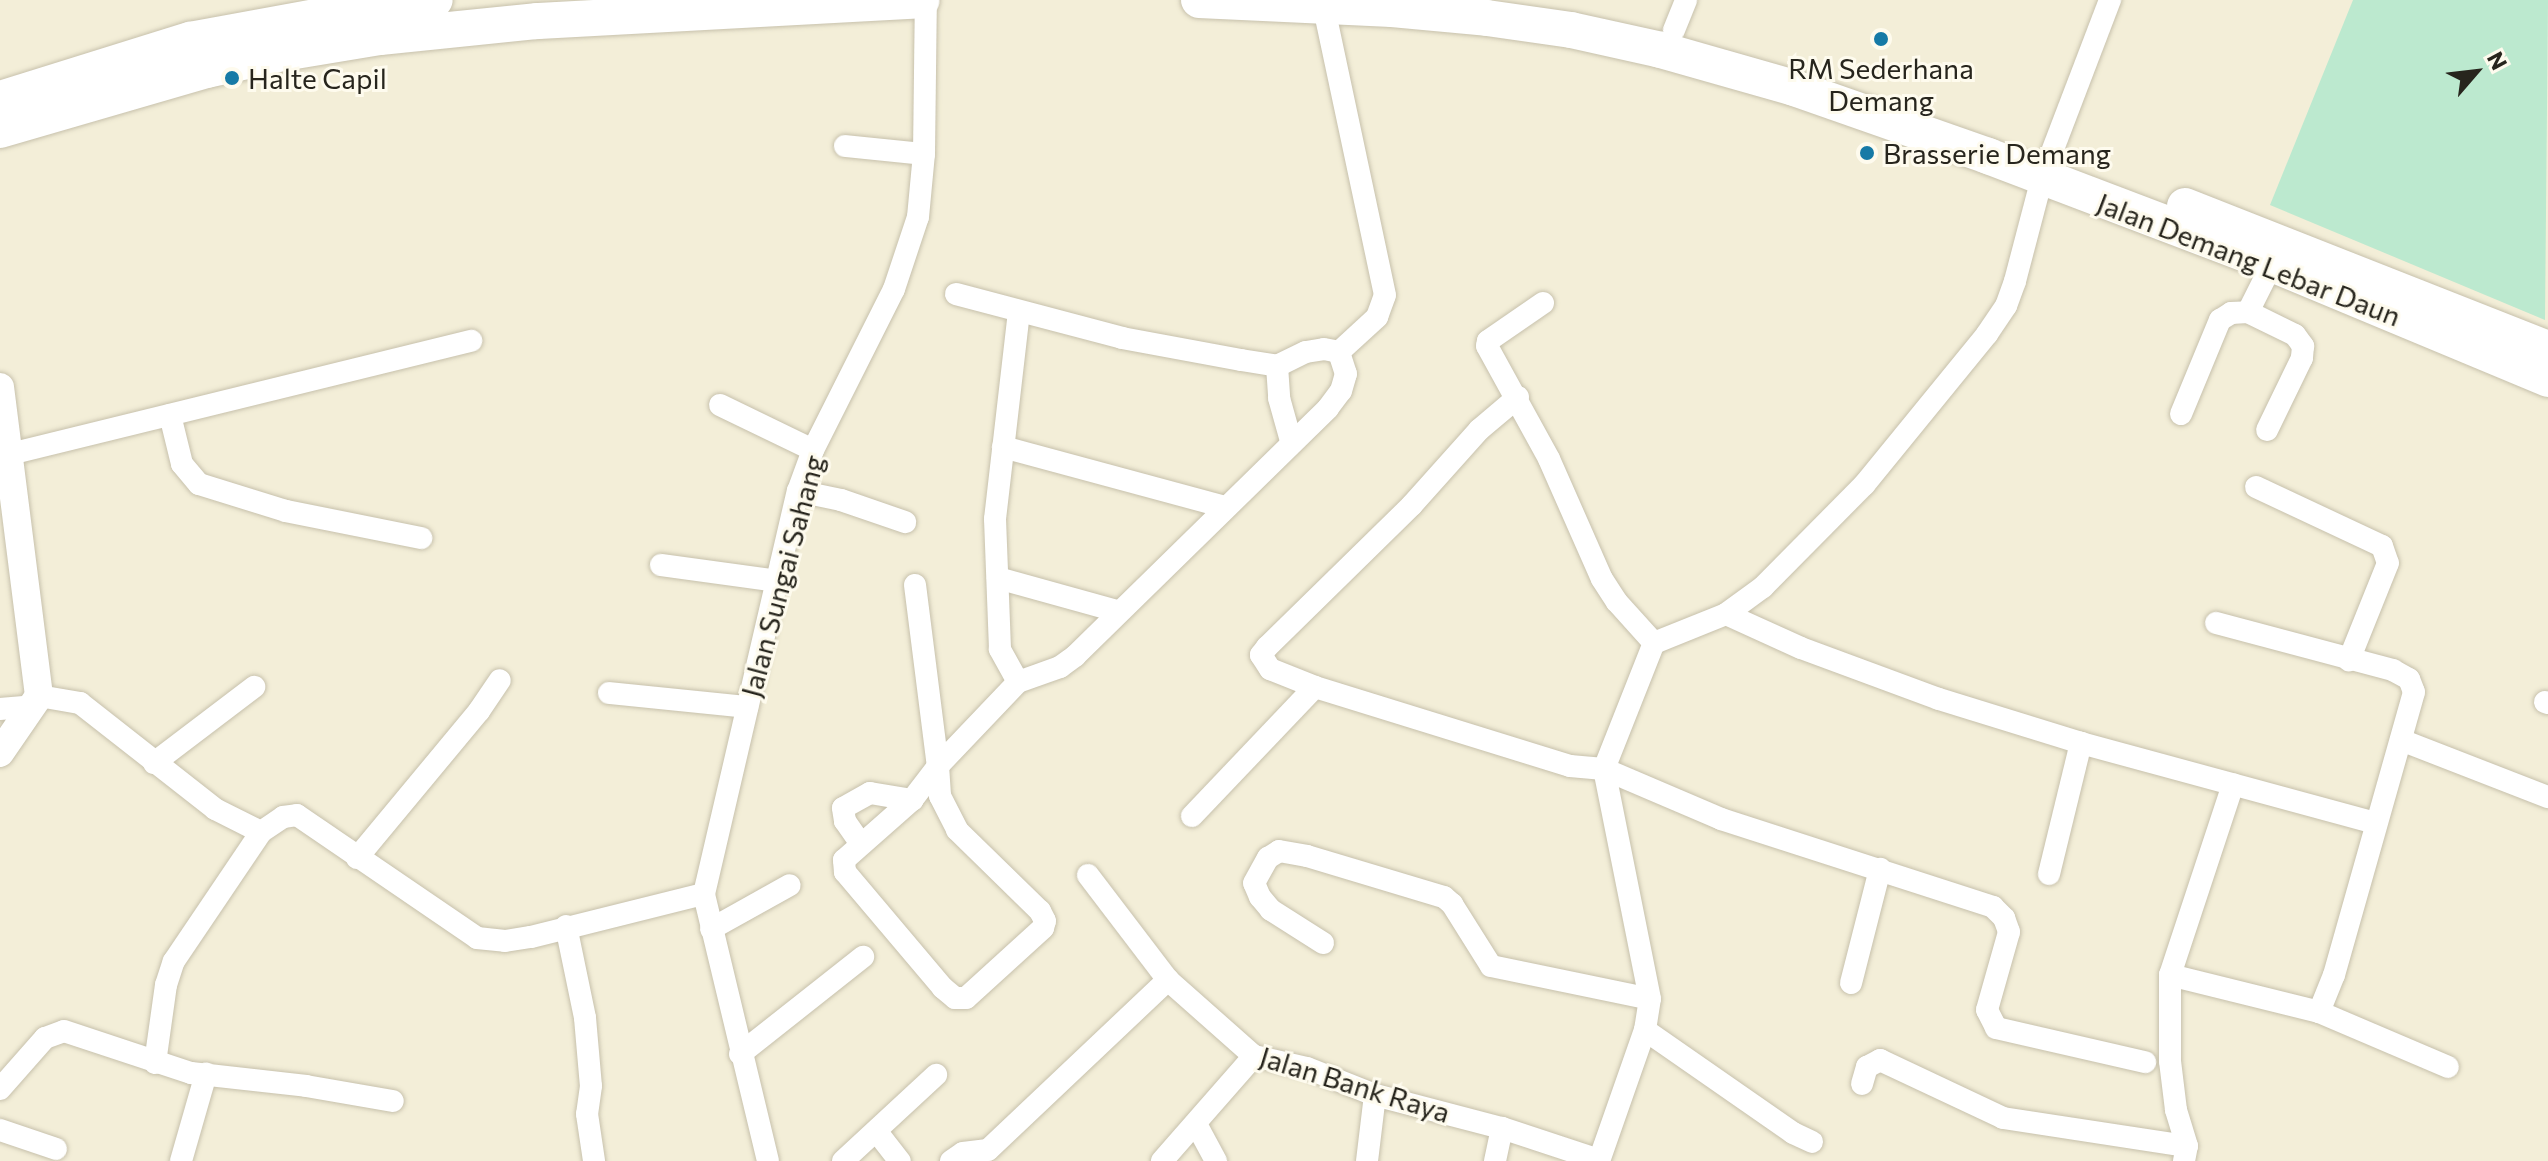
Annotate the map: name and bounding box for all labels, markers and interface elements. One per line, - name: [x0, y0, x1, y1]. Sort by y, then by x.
- marker: RM Sederhana Demang: [1872, 30, 1890, 48]
- north arrow: [2436, 32, 2516, 112]
- text: N: [2482, 47, 2513, 74]
- place label: RM Sederhana Demang: [1788, 51, 1974, 117]
- place label: Halte Capil: [248, 61, 387, 95]
- marker: Halte Capil: [223, 69, 241, 87]
- place label: Brasserie Demang: [1883, 136, 2111, 170]
- marker: Brasserie Demang: [1858, 144, 1876, 162]
- street label: Jalan Demang Lebar Daun: [2092, 186, 2406, 332]
- street label: Jalan Sungai Sahang: [734, 451, 830, 701]
- street label: Jalan Bank Raya: [1256, 1039, 1454, 1129]

